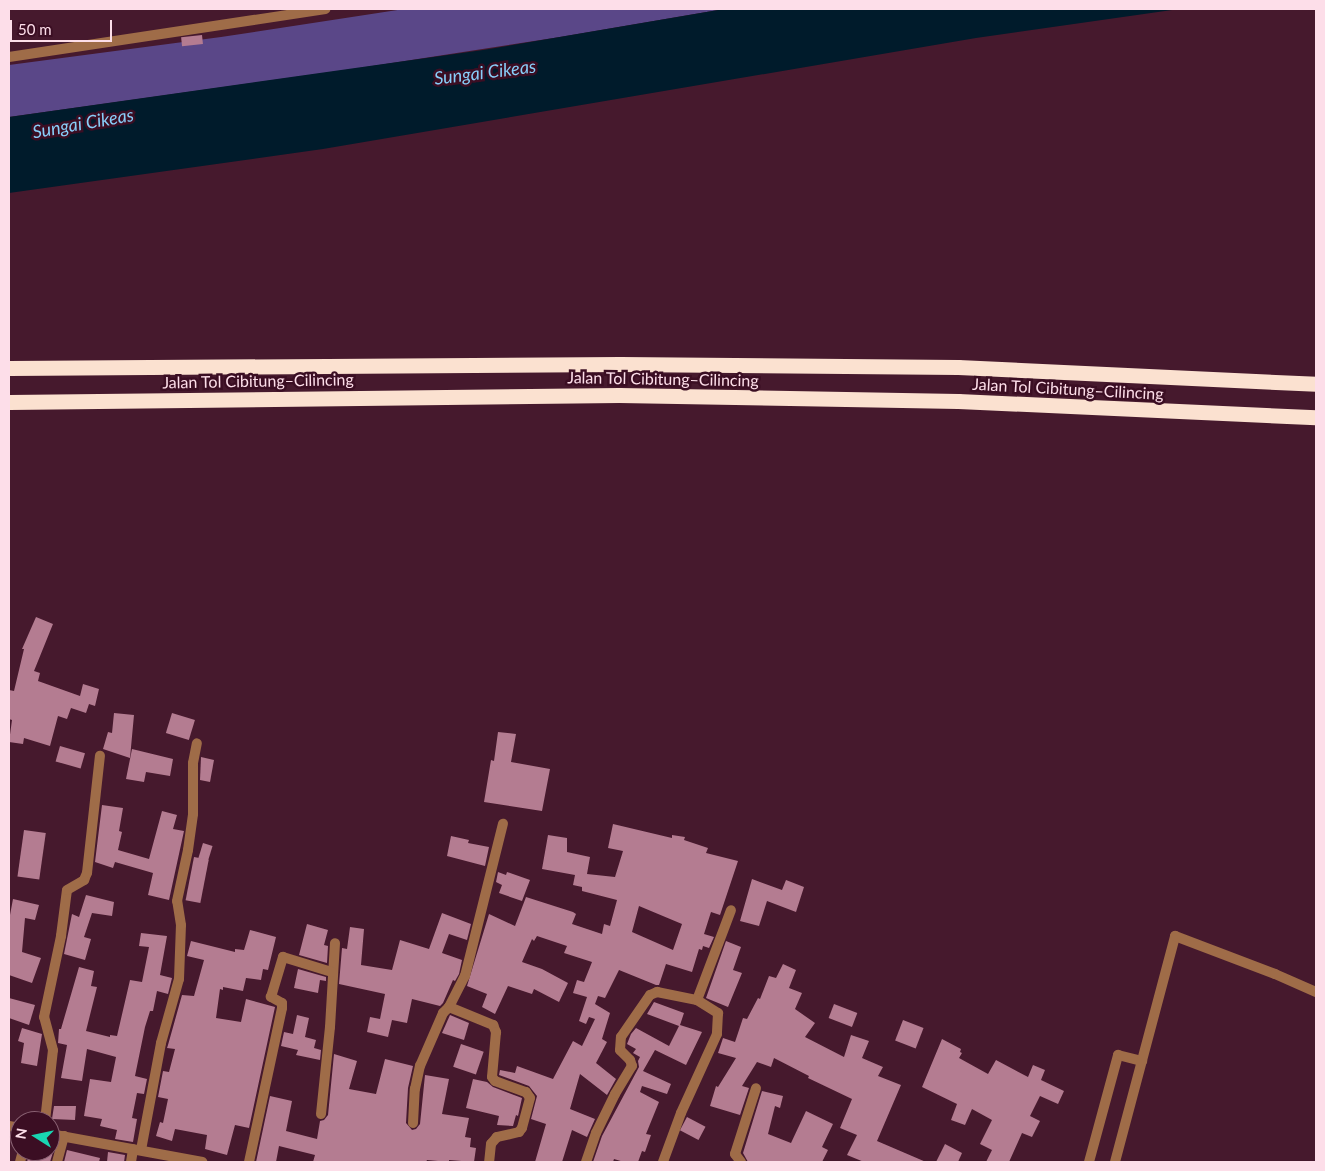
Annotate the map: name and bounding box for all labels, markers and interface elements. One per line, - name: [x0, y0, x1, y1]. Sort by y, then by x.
- scale bar: [12, 10, 115, 42]
- text: 50 m: [18, 20, 52, 38]
- water label: Sungai Cikeas: [433, 55, 537, 89]
- water label: Sungai Cikeas: [31, 103, 135, 143]
- street label: Jalan Tol Cibitung–Cilincing: [567, 368, 759, 390]
- street label: Jalan Tol Cibitung–Cilincing: [162, 370, 354, 392]
- street label: Jalan Tol Cibitung–Cilincing: [972, 374, 1164, 404]
- north arrow: [10, 1111, 60, 1161]
- text: N: [11, 1127, 30, 1140]

